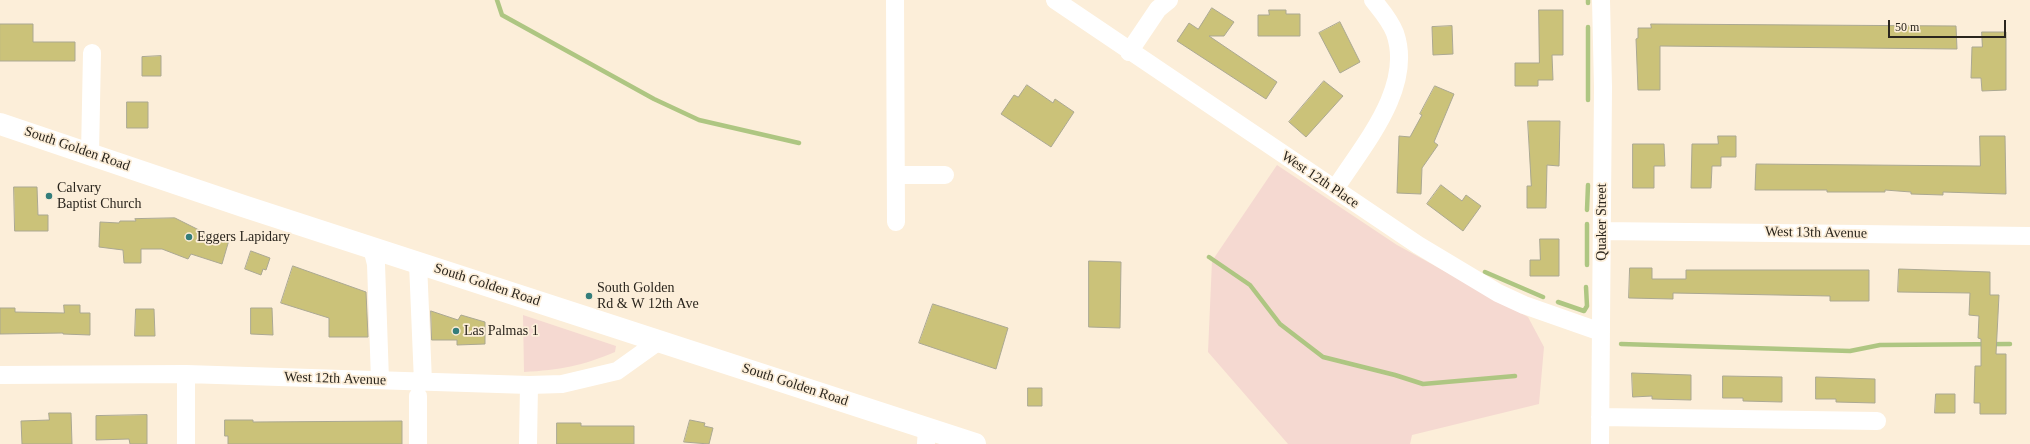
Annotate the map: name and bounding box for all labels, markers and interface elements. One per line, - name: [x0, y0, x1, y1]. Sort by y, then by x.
- scale bar: [1890, 12, 2008, 38]
- text: 50 m: [1895, 20, 1919, 34]
- street label: South Golden Road: [22, 123, 132, 175]
- street label: West 12th Place: [1278, 148, 1362, 212]
- place label: Calvary Baptist Church: [57, 180, 141, 212]
- street label: Quaker Street: [1594, 183, 1610, 261]
- marker: Calvary Baptist Church: [44, 191, 54, 201]
- street label: West 13th Avenue: [1765, 224, 1867, 242]
- place label: Eggers Lapidary: [197, 229, 290, 245]
- marker: Eggers Lapidary: [184, 232, 194, 242]
- street label: South Golden Road: [432, 260, 542, 310]
- place label: South Golden Rd & W 12th Ave: [597, 280, 699, 312]
- marker: South Golden Rd & W 12th Ave: [584, 291, 594, 301]
- place label: Las Palmas 1: [464, 323, 539, 339]
- marker: Las Palmas 1: [451, 326, 461, 336]
- street label: South Golden Road: [740, 360, 850, 410]
- street label: West 12th Avenue: [284, 369, 386, 389]

